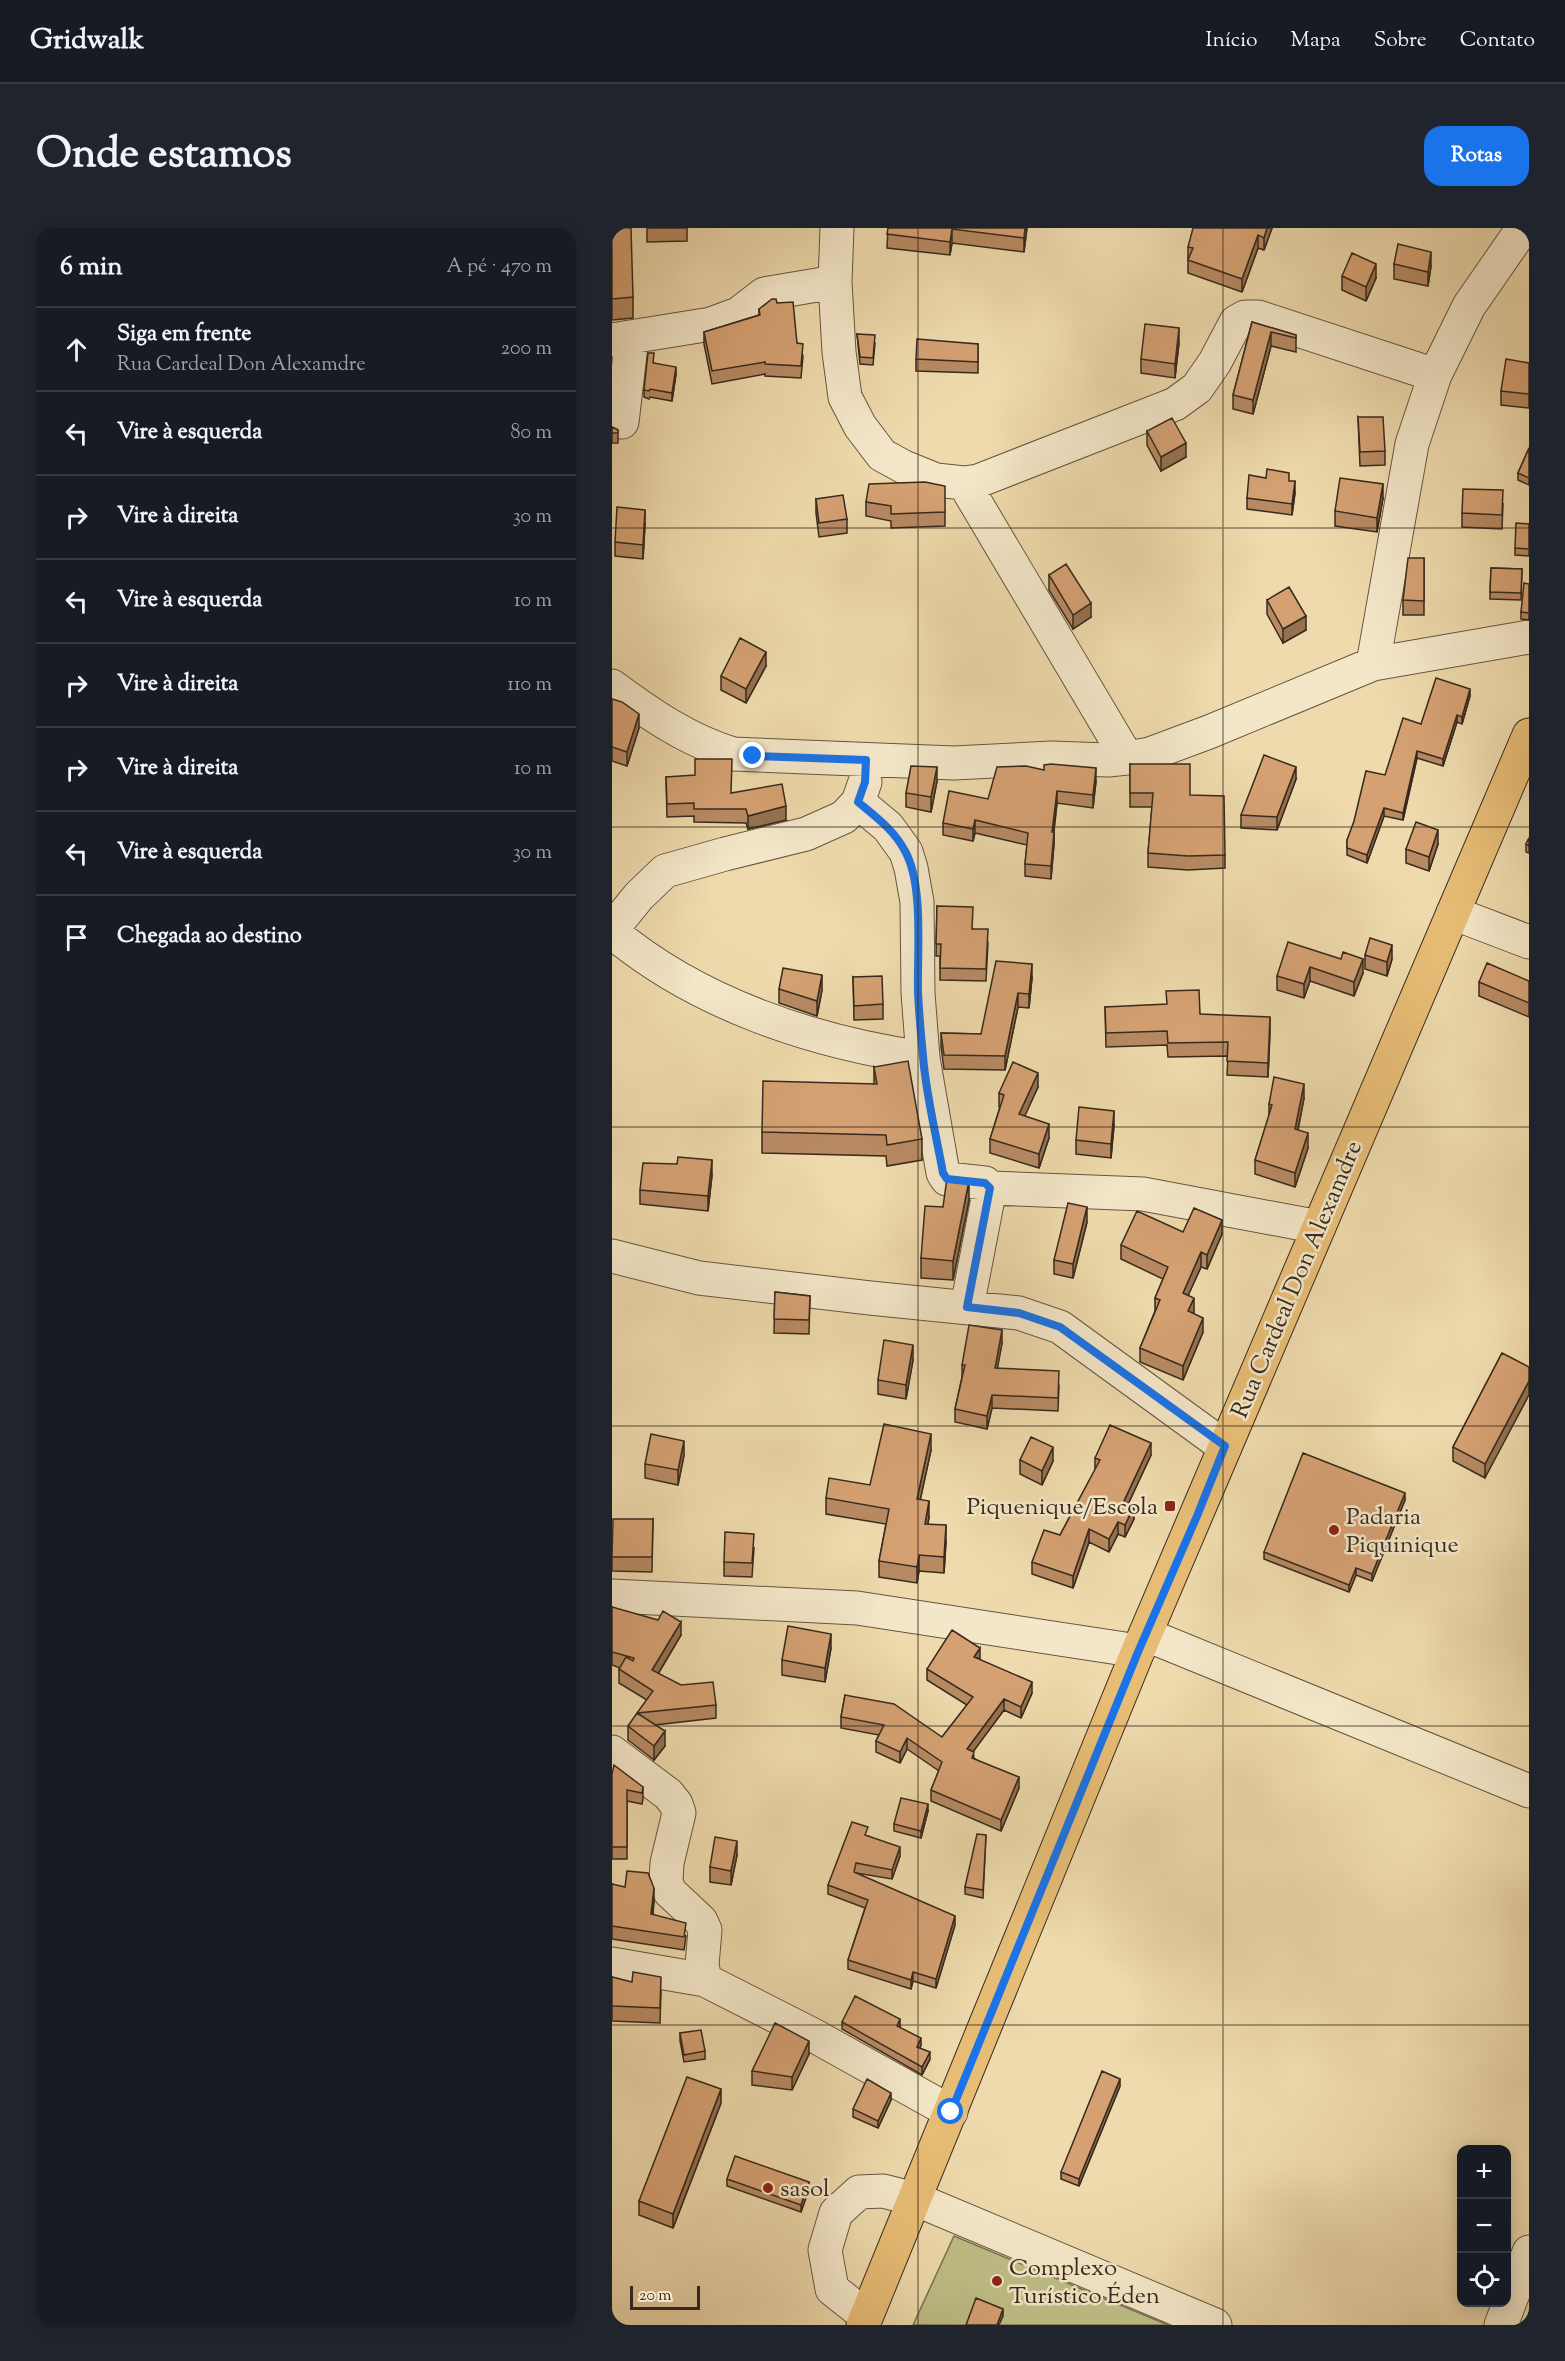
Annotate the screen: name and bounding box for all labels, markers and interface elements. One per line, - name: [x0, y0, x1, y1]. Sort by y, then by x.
- text: Gridwalk: [30, 21, 144, 61]
- text: Início: [1206, 26, 1258, 56]
- text: Mapa: [1291, 26, 1341, 56]
- text: Sobre: [1374, 26, 1427, 56]
- text: Contato: [1460, 26, 1535, 56]
- text: Onde estamos: [36, 126, 292, 186]
- button: Rotas: [1424, 126, 1529, 186]
- text: 6 min: [60, 249, 123, 286]
- text: A pé · 470 m: [446, 253, 552, 282]
- text: Siga em frente: [117, 319, 252, 351]
- icon: ahead: [60, 333, 93, 366]
- text: 200 m: [501, 335, 552, 364]
- text: Rua Cardeal Don Alexamdre: [117, 351, 366, 380]
- icon: left: [60, 417, 93, 450]
- text: Vire à esquerda: [117, 417, 262, 449]
- text: 80 m: [511, 419, 552, 448]
- icon: right: [60, 501, 93, 534]
- text: Vire à direita: [117, 501, 239, 533]
- text: 30 m: [513, 503, 552, 532]
- icon: left: [60, 585, 93, 618]
- text: Vire à esquerda: [117, 585, 262, 617]
- text: 10 m: [514, 587, 552, 616]
- icon: right: [60, 669, 93, 702]
- text: Vire à direita: [117, 669, 239, 701]
- text: 110 m: [507, 671, 552, 700]
- route end: [739, 742, 765, 768]
- icon: right: [60, 753, 93, 786]
- text: Vire à direita: [117, 753, 239, 785]
- text: 10 m: [514, 755, 552, 784]
- icon: left: [60, 837, 93, 870]
- text: Vire à esquerda: [117, 837, 262, 869]
- text: 30 m: [513, 839, 552, 868]
- icon: arrive: [60, 921, 93, 954]
- text: Chegada ao destino: [117, 921, 302, 953]
- street label: Rua Cardeal Don Alexamdre: [1224, 1136, 1372, 1424]
- place label: Piquenique/Escola: [967, 1491, 1158, 1525]
- marker: Piquenique/Escola: [1163, 1499, 1177, 1513]
- place label: Padaria Piquinique: [1346, 1501, 1459, 1563]
- marker: Padaria Piquinique: [1327, 1523, 1341, 1537]
- route start: [937, 2098, 963, 2124]
- map controls: [1457, 2145, 1511, 2307]
- button: +: [1457, 2145, 1511, 2199]
- place label: sasol: [780, 2173, 830, 2207]
- marker: sasol: [761, 2181, 775, 2195]
- button: −: [1457, 2199, 1511, 2253]
- place label: Complexo Turístico Éden: [1009, 2252, 1160, 2314]
- button: locate: [1457, 2253, 1511, 2307]
- marker: Complexo Turístico Éden: [990, 2274, 1004, 2288]
- scale bar: [630, 2283, 700, 2310]
- text: 20 m: [639, 2285, 672, 2308]

